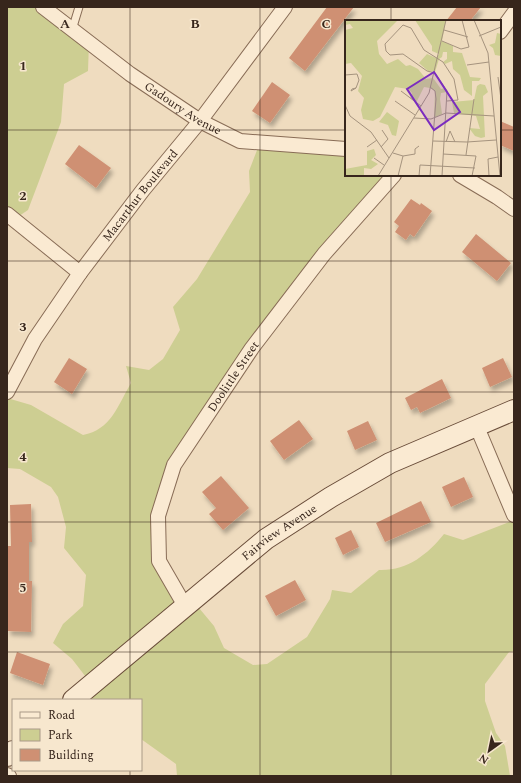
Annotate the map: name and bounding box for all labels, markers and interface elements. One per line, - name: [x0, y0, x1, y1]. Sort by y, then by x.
- text: A: [60, 14, 70, 34]
- text: B: [190, 14, 200, 34]
- text: C: [321, 14, 331, 34]
- inset map: [345, 20, 501, 176]
- text: 1: [19, 56, 27, 76]
- street label: Gadoury Avenue: [140, 77, 225, 140]
- street label: Macarthur Boulevard: [98, 145, 183, 246]
- text: 2: [19, 186, 27, 206]
- text: 3: [19, 317, 27, 337]
- street label: Doolittle Street: [203, 337, 264, 416]
- text: 4: [19, 447, 27, 467]
- street label: Fairview Avenue: [237, 499, 321, 566]
- text: 5: [19, 578, 27, 598]
- legend: [12, 699, 142, 771]
- text: Road: [48, 706, 75, 725]
- text: Park: [48, 726, 73, 745]
- north arrow: [469, 731, 509, 771]
- text: Building: [48, 746, 94, 765]
- text: N: [475, 749, 492, 769]

